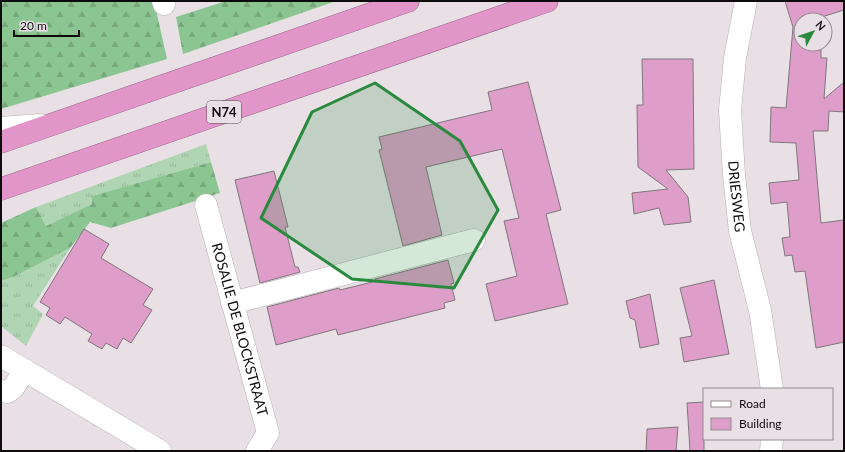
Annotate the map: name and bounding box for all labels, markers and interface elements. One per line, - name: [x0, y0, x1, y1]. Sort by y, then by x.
- scale bar: [14, 12, 79, 38]
- north arrow: [793, 12, 833, 52]
- text: 20 m: [20, 18, 47, 33]
- text: N: [813, 18, 829, 33]
- road number: N74: [207, 101, 241, 123]
- street label: DRIESWEG: [725, 160, 749, 233]
- street label: ROSALIE DE BLOCKSTRAAT: [209, 241, 272, 418]
- legend: [703, 388, 833, 440]
- text: Road: [739, 396, 766, 411]
- text: Building: [739, 416, 782, 431]

